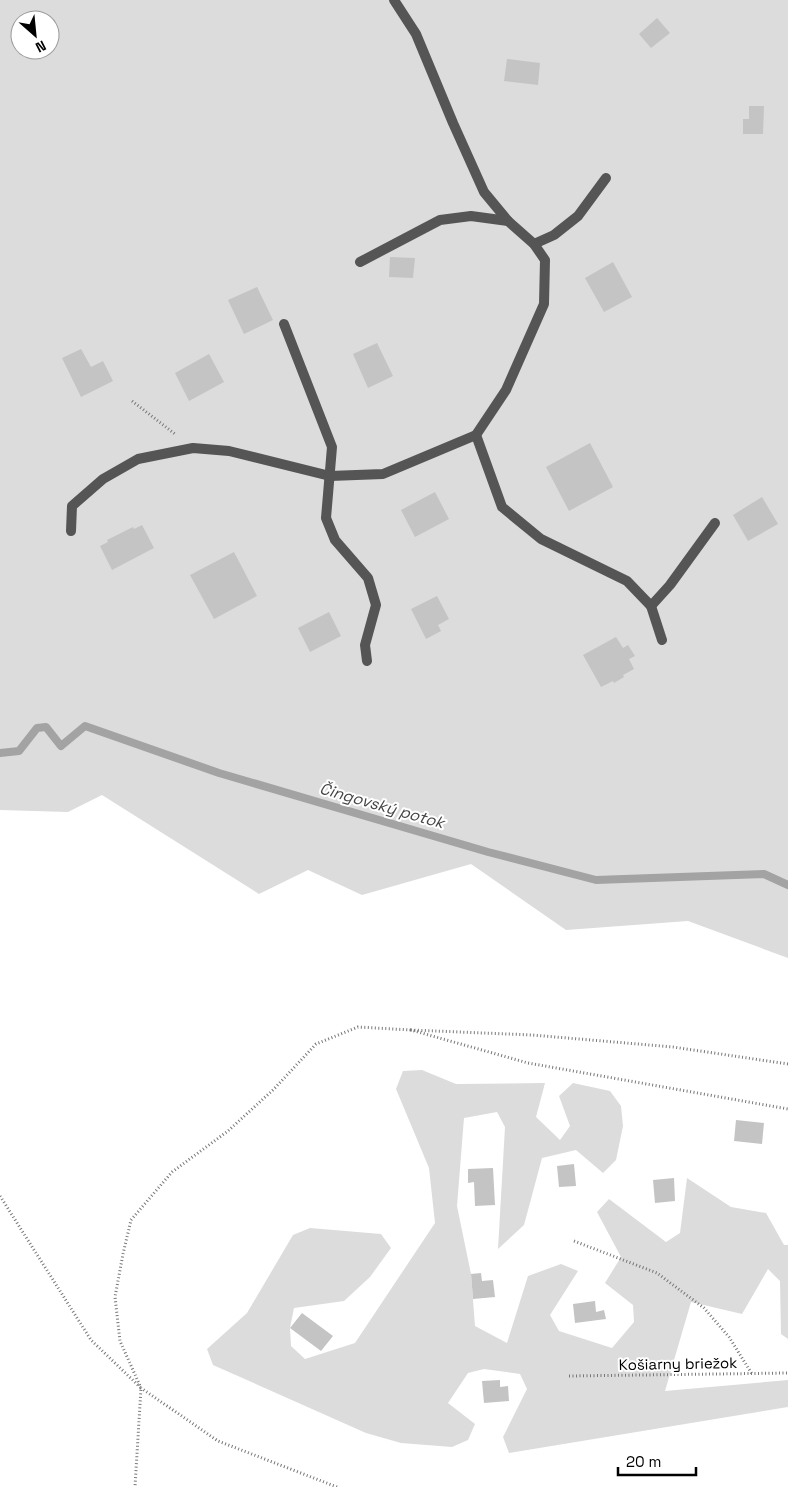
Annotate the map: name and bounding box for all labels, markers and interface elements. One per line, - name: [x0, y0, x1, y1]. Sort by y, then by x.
- north arrow: [10, 10, 60, 60]
- text: N: [33, 36, 49, 57]
- water label: Čingovský potok: [317, 778, 449, 834]
- street label: Košiarny briežok: [619, 1353, 737, 1374]
- scale bar: [618, 1444, 696, 1476]
- text: 20 m: [626, 1452, 661, 1471]

